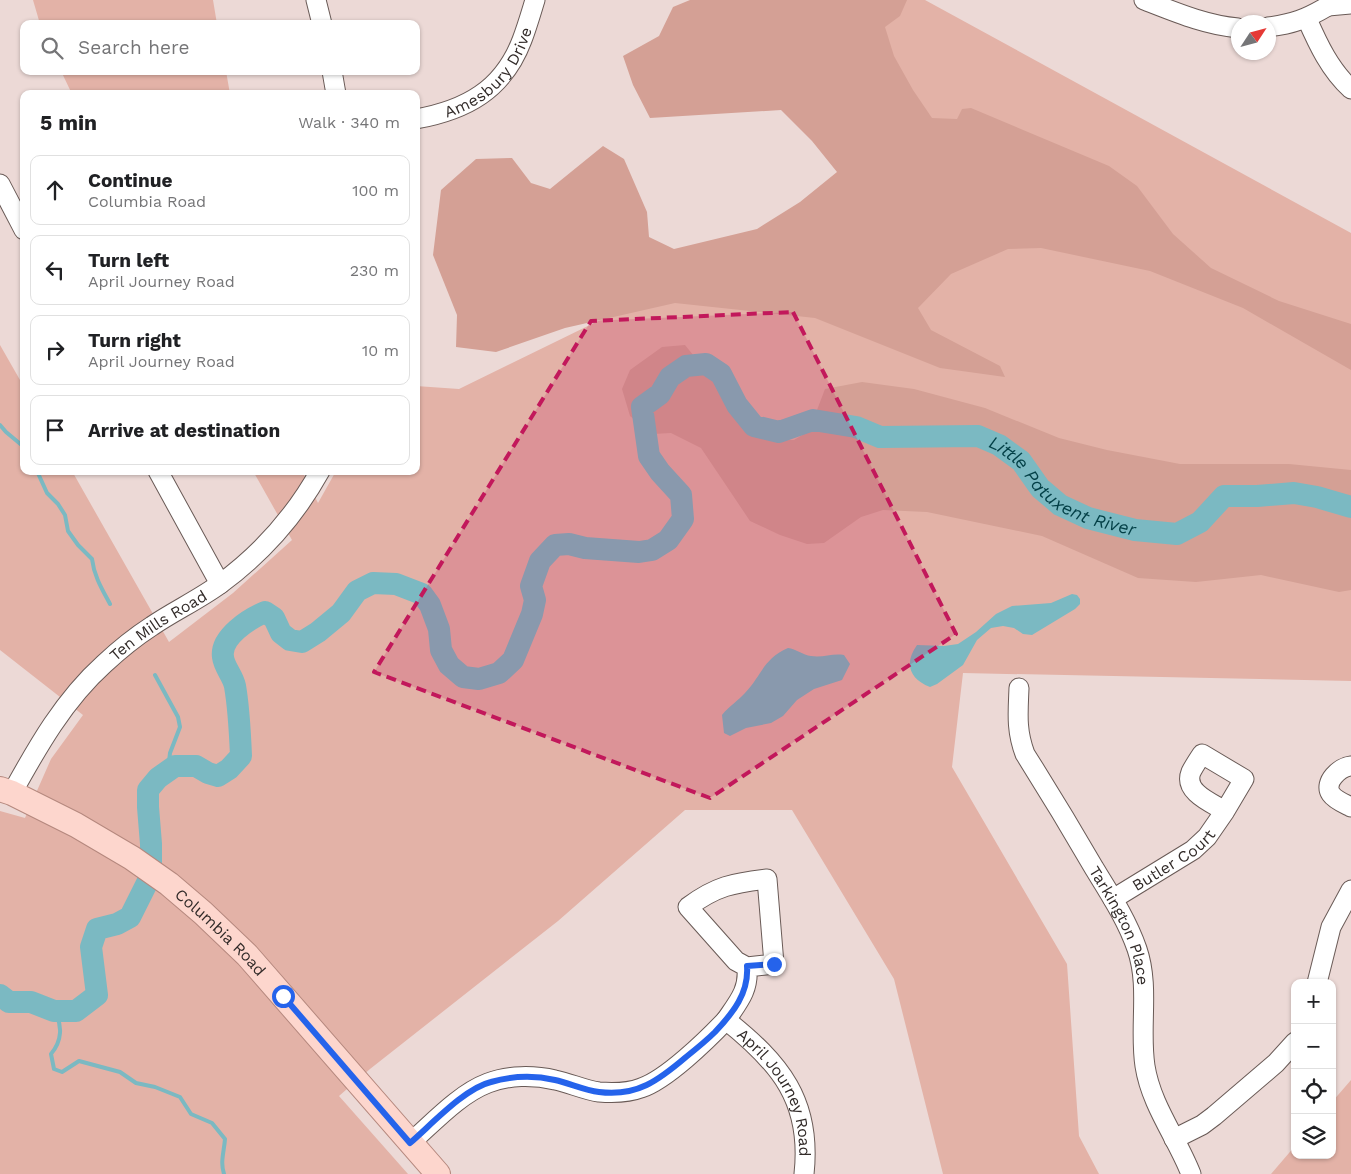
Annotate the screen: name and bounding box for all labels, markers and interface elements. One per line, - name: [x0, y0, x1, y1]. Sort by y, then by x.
- north arrow: [1231, 15, 1276, 60]
- search box: [20, 20, 420, 75]
- street label: Amesbury Drive: [442, 25, 536, 122]
- icon: search: [38, 34, 66, 62]
- text: Search here: [78, 36, 189, 59]
- text: 5 min: [40, 110, 97, 135]
- text: Walk · 340 m: [298, 113, 400, 132]
- text: Continue: [88, 169, 172, 192]
- icon: ahead: [41, 176, 69, 204]
- text: 100 m: [352, 181, 399, 200]
- text: Columbia Road: [88, 192, 206, 211]
- text: Turn left: [88, 249, 169, 272]
- icon: left: [41, 256, 69, 284]
- text: 230 m: [350, 261, 399, 280]
- text: April Journey Road: [88, 272, 235, 291]
- text: Turn right: [88, 329, 181, 352]
- icon: right: [41, 336, 69, 364]
- text: 10 m: [362, 341, 399, 360]
- text: April Journey Road: [88, 352, 235, 371]
- icon: arrive: [41, 416, 69, 444]
- text: Arrive at destination: [88, 419, 280, 442]
- water label: Little Patuxent River: [986, 431, 1139, 540]
- street label: Ten Mills Road: [106, 586, 210, 665]
- street label: Butler Court: [1129, 826, 1219, 895]
- street label: Tarkington Place: [1085, 863, 1152, 986]
- street label: Columbia Road: [171, 885, 270, 980]
- route end: [763, 953, 786, 976]
- map controls: [1291, 979, 1336, 1159]
- button: +: [1291, 979, 1336, 1024]
- route start: [272, 985, 295, 1008]
- button: −: [1291, 1024, 1336, 1069]
- street label: April Journey Road: [733, 1025, 814, 1157]
- button: locate: [1291, 1069, 1336, 1114]
- button: layers: [1291, 1114, 1336, 1159]

